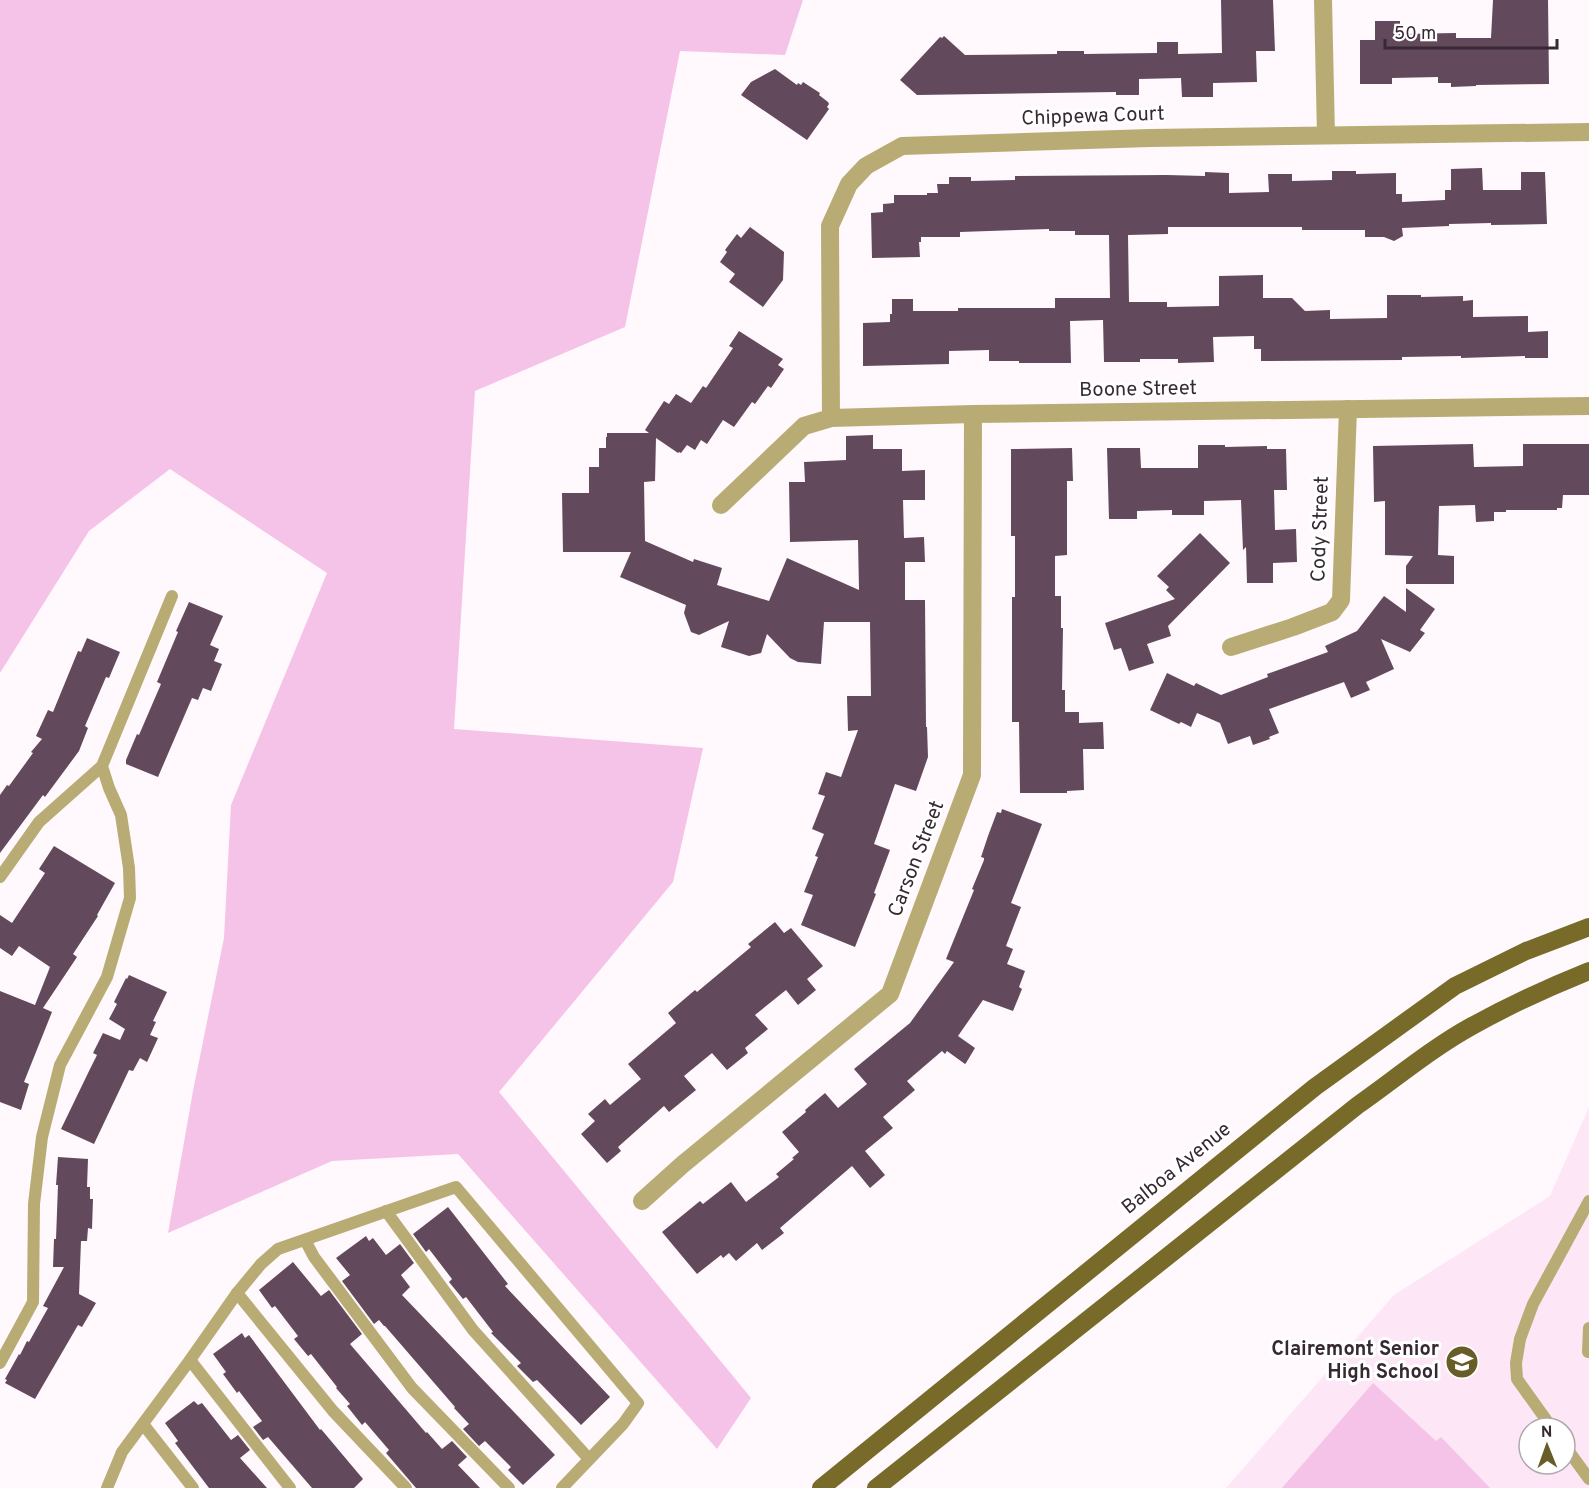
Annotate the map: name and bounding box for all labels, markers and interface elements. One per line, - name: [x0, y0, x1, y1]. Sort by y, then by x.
- scale bar: [1385, 12, 1558, 50]
- text: 50 m: [1394, 23, 1436, 46]
- street label: Chippewa Court: [1021, 102, 1165, 132]
- street label: Boone Street: [1079, 376, 1197, 404]
- street label: Cody Street: [1306, 476, 1336, 582]
- street label: Carson Street: [883, 797, 951, 921]
- street label: Balboa Avenue: [1117, 1117, 1237, 1221]
- place label: Clairemont Senior High School: [1271, 1337, 1440, 1386]
- school or university icon: Clairemont Senior High School: [1444, 1344, 1480, 1380]
- north arrow: [1517, 1416, 1577, 1476]
- text: N: [1541, 1423, 1553, 1443]

